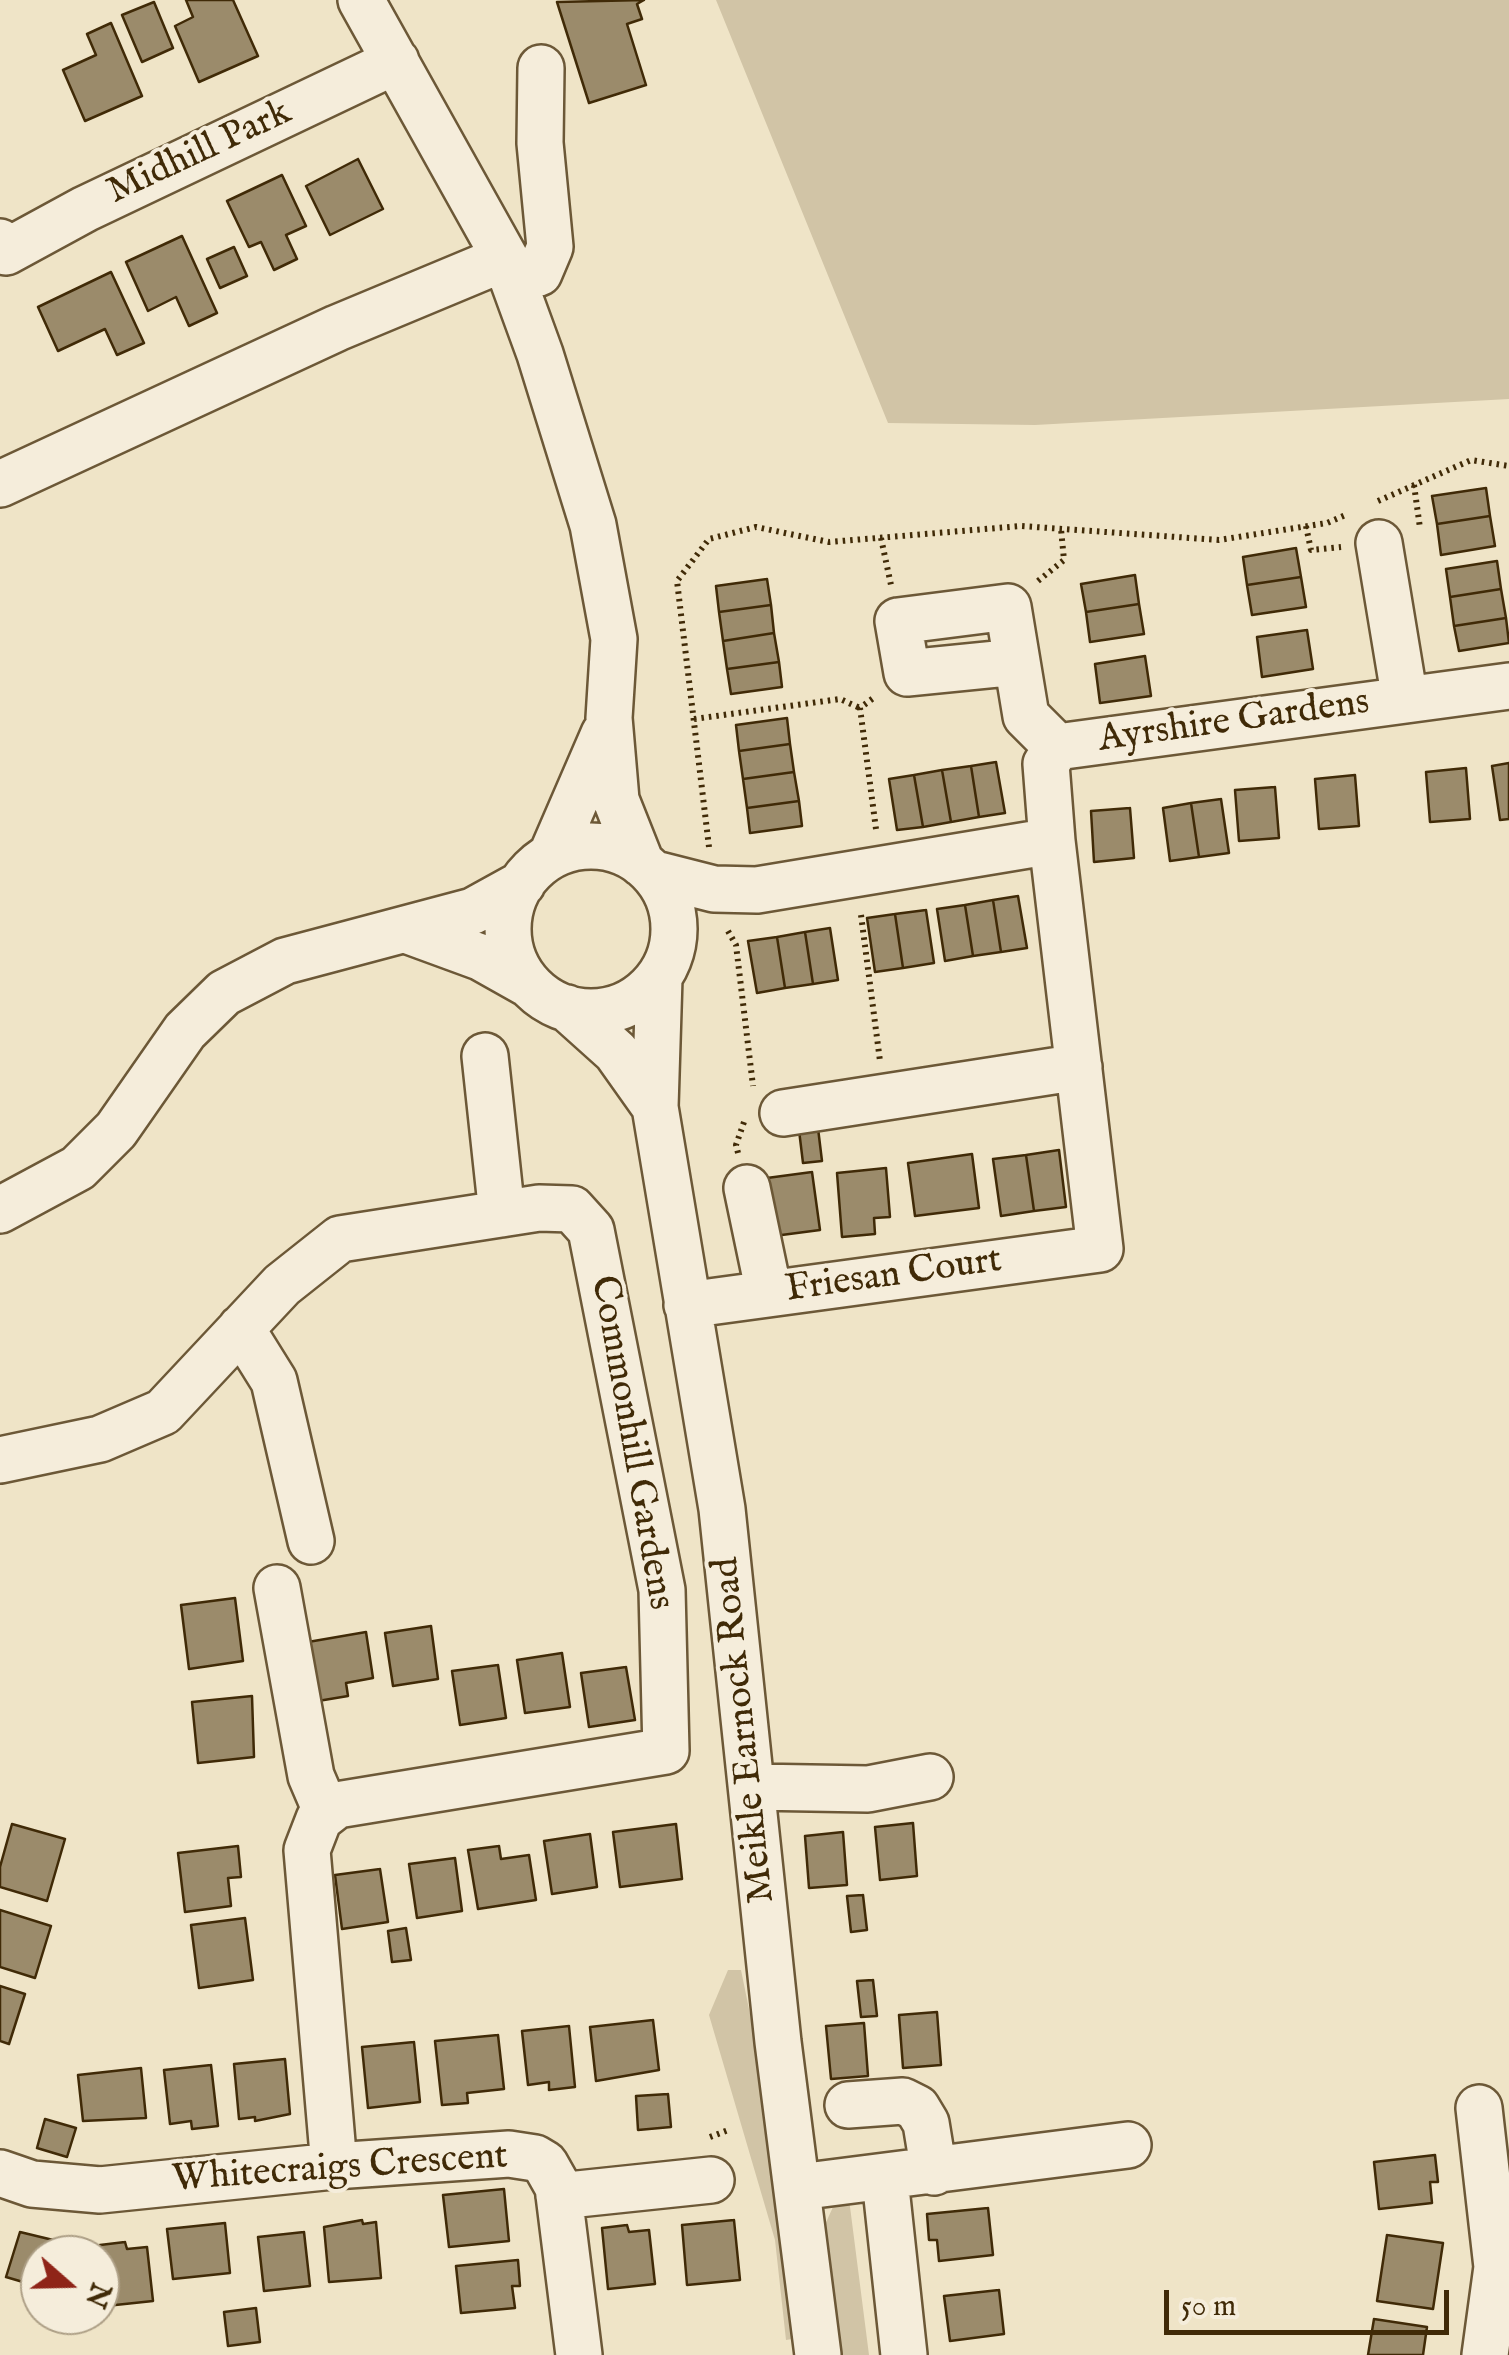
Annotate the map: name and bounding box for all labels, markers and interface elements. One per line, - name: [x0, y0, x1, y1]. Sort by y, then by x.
- street label: Midhill Park: [101, 92, 299, 216]
- street label: Ayrshire Gardens: [1096, 681, 1372, 765]
- street label: Friesan Court: [783, 1239, 1005, 1315]
- street label: Commonhill Gardens: [578, 1273, 682, 1613]
- street label: Meikle Earnock Road: [705, 1555, 787, 1905]
- street label: Whitecraigs Crescent: [171, 2136, 509, 2204]
- north arrow: [20, 2235, 120, 2335]
- scale bar: [1169, 2270, 1454, 2332]
- text: N: [76, 2277, 117, 2312]
- text: 50 m: [1181, 2288, 1236, 2326]

